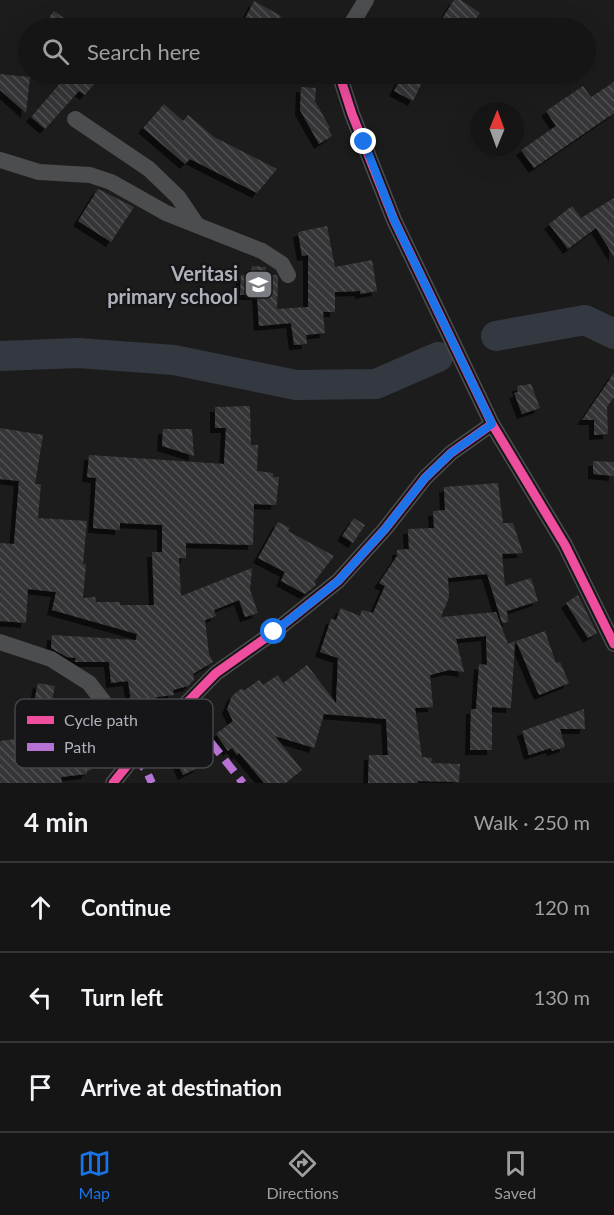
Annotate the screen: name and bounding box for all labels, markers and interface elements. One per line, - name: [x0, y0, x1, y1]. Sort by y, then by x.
- search box: [18, 18, 596, 84]
- icon: search: [39, 35, 72, 68]
- text: Search here: [87, 38, 200, 65]
- north arrow: [470, 102, 524, 156]
- route end: [350, 128, 376, 154]
- place label: Veritasi primary school: [107, 261, 238, 308]
- school or university icon: Veritasi primary school: [243, 269, 275, 301]
- route start: [260, 618, 286, 644]
- legend: [15, 699, 213, 768]
- text: Cycle path: [64, 710, 138, 729]
- text: Path: [64, 737, 96, 756]
- text: 4 min: [24, 806, 88, 838]
- text: Walk · 250 m: [474, 810, 590, 834]
- icon: ahead: [24, 891, 57, 924]
- text: Continue: [81, 894, 171, 921]
- text: 120 m: [534, 895, 590, 919]
- icon: left: [24, 981, 57, 1014]
- text: Turn left: [81, 984, 163, 1011]
- text: 130 m: [534, 985, 590, 1009]
- icon: arrive: [24, 1071, 57, 1104]
- text: Arrive at destination: [81, 1074, 282, 1101]
- tab: Map: [78, 1147, 111, 1202]
- tab: Directions: [266, 1147, 339, 1202]
- tab: Saved: [494, 1147, 536, 1202]

